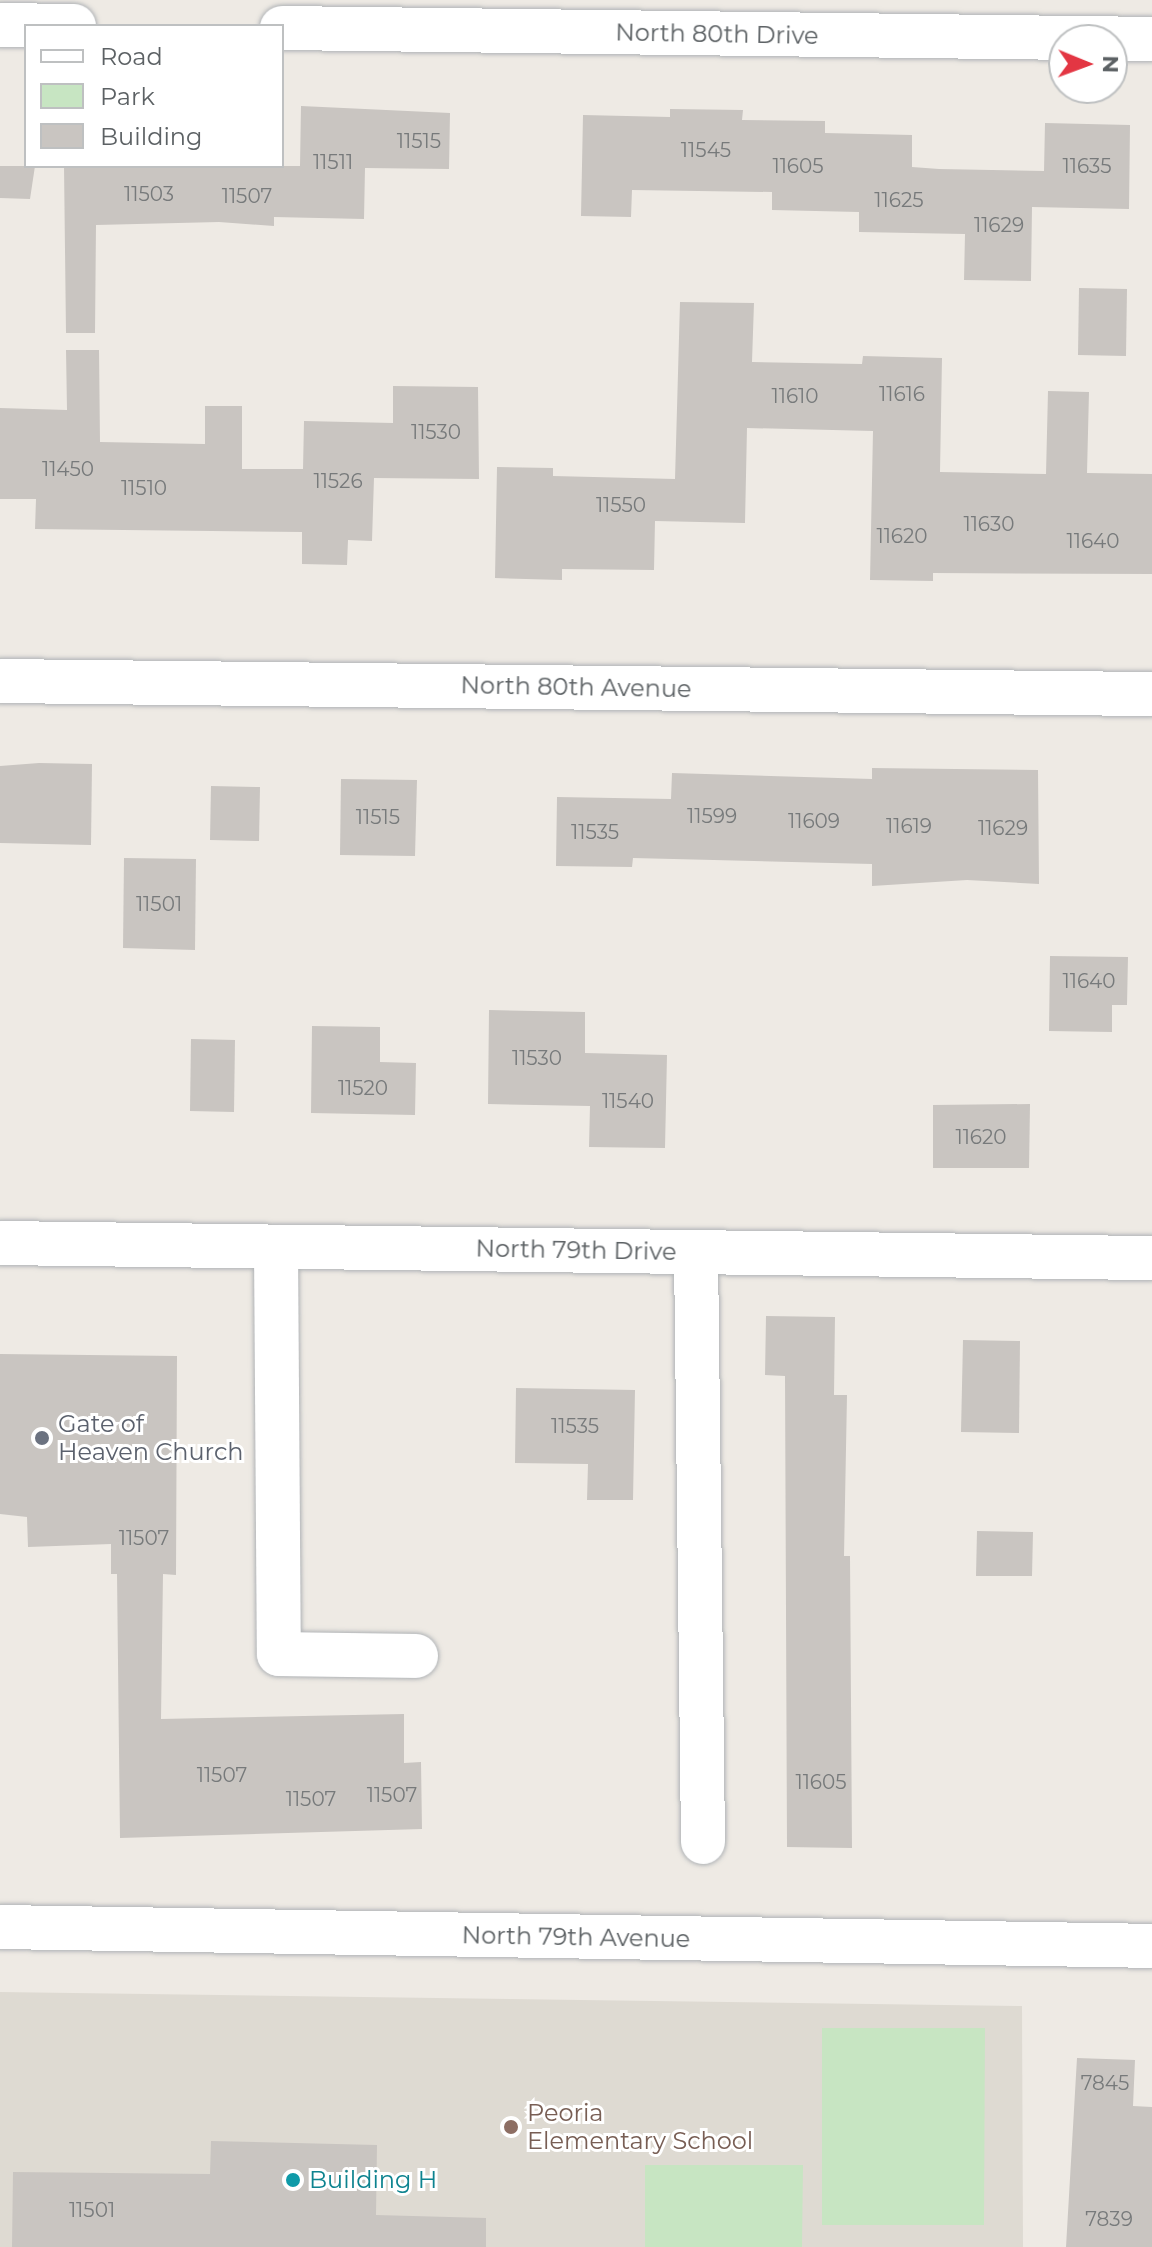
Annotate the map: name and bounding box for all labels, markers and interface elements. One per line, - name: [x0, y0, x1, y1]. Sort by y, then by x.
- street label: North 80th Drive: [615, 18, 819, 50]
- legend: [24, 24, 284, 168]
- north arrow: [1048, 24, 1128, 104]
- text: Road: [100, 42, 163, 71]
- text: N: [1097, 55, 1124, 74]
- text: Park: [100, 82, 155, 111]
- text: Building: [100, 122, 203, 151]
- house number: 11515: [397, 129, 441, 153]
- house number: 11545: [681, 138, 731, 162]
- house number: 11511: [313, 150, 353, 174]
- house number: 11605: [772, 154, 824, 178]
- house number: 11635: [1062, 154, 1112, 178]
- house number: 11503: [124, 182, 174, 206]
- house number: 11507: [222, 184, 272, 208]
- house number: 11625: [874, 188, 924, 212]
- house number: 11629: [974, 213, 1024, 237]
- house number: 11616: [879, 382, 925, 406]
- house number: 11610: [771, 384, 819, 408]
- house number: 11530: [411, 420, 461, 444]
- house number: 11450: [42, 457, 94, 481]
- house number: 11526: [313, 469, 363, 493]
- house number: 11510: [121, 476, 167, 500]
- house number: 11550: [596, 493, 646, 517]
- house number: 11630: [963, 512, 1015, 536]
- house number: 11620: [876, 524, 928, 548]
- house number: 11640: [1066, 529, 1120, 553]
- street label: North 80th Avenue: [460, 671, 692, 703]
- house number: 11599: [687, 804, 737, 828]
- house number: 11515: [356, 805, 400, 829]
- house number: 11609: [788, 809, 840, 833]
- house number: 11619: [886, 814, 932, 838]
- house number: 11629: [978, 816, 1028, 840]
- house number: 11535: [571, 820, 619, 844]
- house number: 11501: [136, 892, 182, 916]
- house number: 11640: [1062, 969, 1116, 993]
- house number: 11530: [512, 1046, 562, 1070]
- house number: 11520: [338, 1076, 388, 1100]
- house number: 11540: [602, 1089, 654, 1113]
- house number: 11620: [955, 1125, 1007, 1149]
- street label: North 79th Drive: [475, 1234, 677, 1266]
- place label: Gate of Heaven Church: [58, 1410, 243, 1466]
- house number: 11535: [551, 1414, 599, 1438]
- marker: Gate of Heaven Church: [33, 1429, 51, 1447]
- house number: 11507: [119, 1526, 169, 1550]
- house number: 11507: [197, 1763, 247, 1787]
- house number: 11605: [795, 1770, 847, 1794]
- house number: 11507: [367, 1783, 417, 1807]
- house number: 11507: [286, 1787, 336, 1811]
- street label: North 79th Avenue: [461, 1921, 691, 1953]
- house number: 7845: [1081, 2071, 1129, 2095]
- place label: Peoria Elementary School: [527, 2099, 753, 2155]
- marker: Peoria Elementary School: [502, 2118, 520, 2136]
- place label: Building H: [309, 2166, 437, 2194]
- marker: Building H: [284, 2171, 302, 2189]
- house number: 11501: [69, 2198, 115, 2222]
- house number: 7839: [1085, 2207, 1133, 2231]

